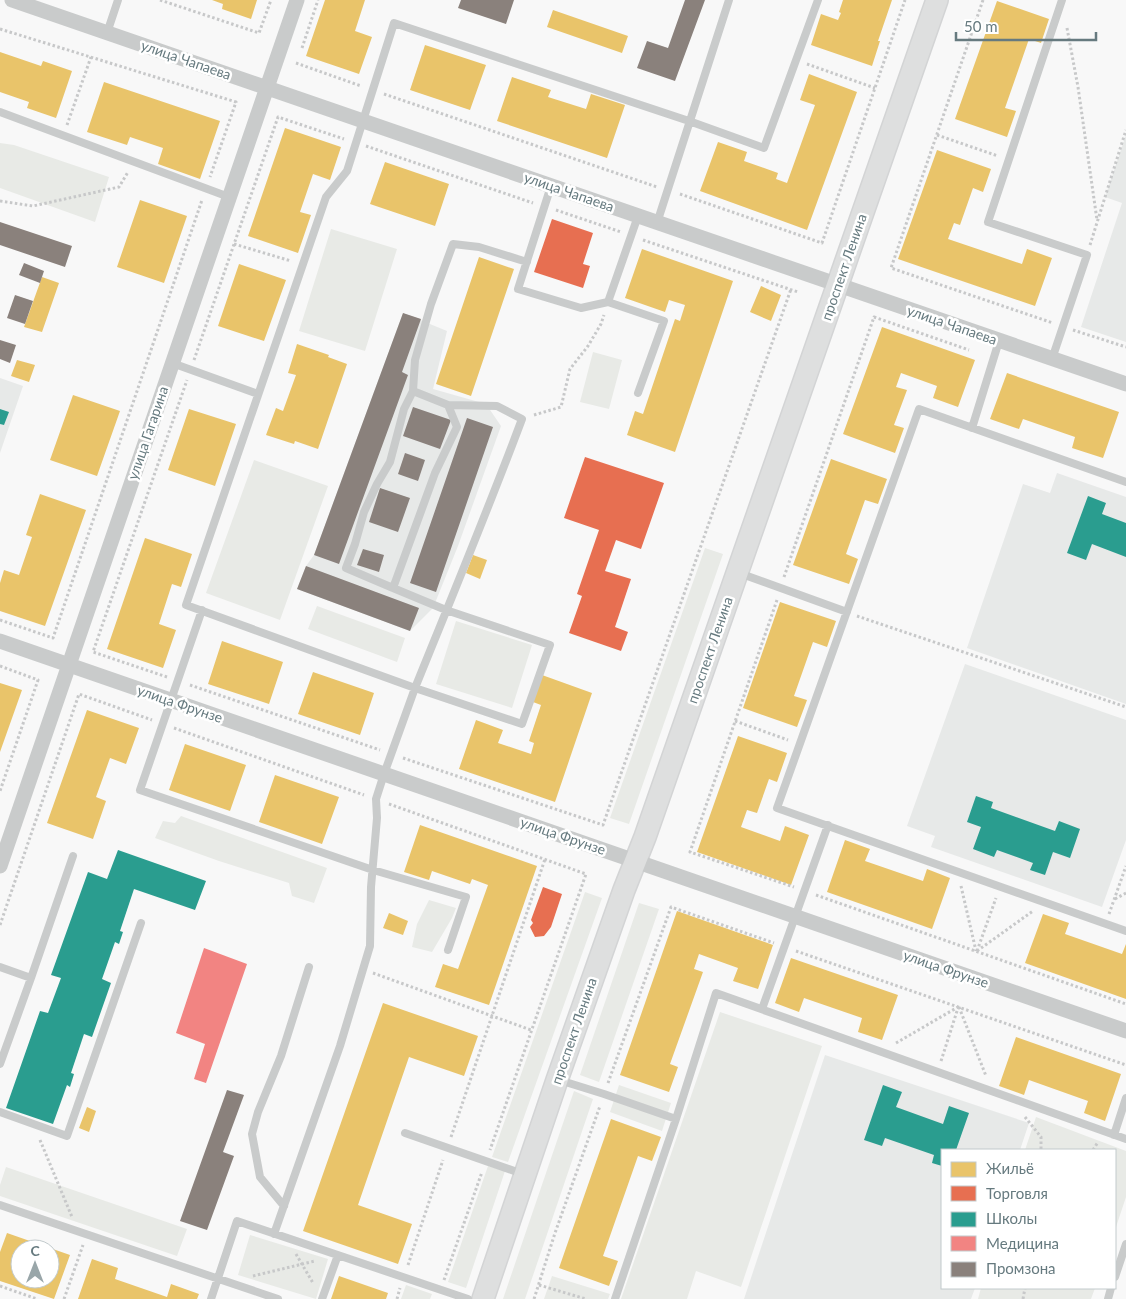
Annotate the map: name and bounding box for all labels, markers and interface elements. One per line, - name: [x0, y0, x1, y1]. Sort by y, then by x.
- scale bar: [956, 10, 1096, 42]
- text: 50 m: [964, 17, 998, 35]
- street label: улица Чапаева: [139, 36, 233, 83]
- street label: улица Чапаева: [522, 168, 616, 215]
- street label: проспект Ленина: [817, 211, 870, 322]
- street label: улица Чапаева: [905, 301, 999, 348]
- street label: улица Гагарина: [124, 384, 171, 482]
- street label: проспект Ленина: [683, 594, 736, 705]
- street label: улица Фрунзе: [135, 681, 225, 726]
- street label: улица Фрунзе: [518, 813, 608, 858]
- street label: улица Фрунзе: [901, 946, 991, 991]
- street label: проспект Ленина: [547, 975, 600, 1086]
- legend: [941, 1149, 1116, 1289]
- text: Жильё: [986, 1159, 1034, 1177]
- text: Торговля: [986, 1184, 1048, 1202]
- text: Школы: [986, 1209, 1037, 1227]
- text: Медицина: [986, 1234, 1059, 1252]
- north arrow: [10, 1239, 60, 1289]
- text: С: [30, 1242, 40, 1259]
- text: Промзона: [986, 1259, 1056, 1277]

